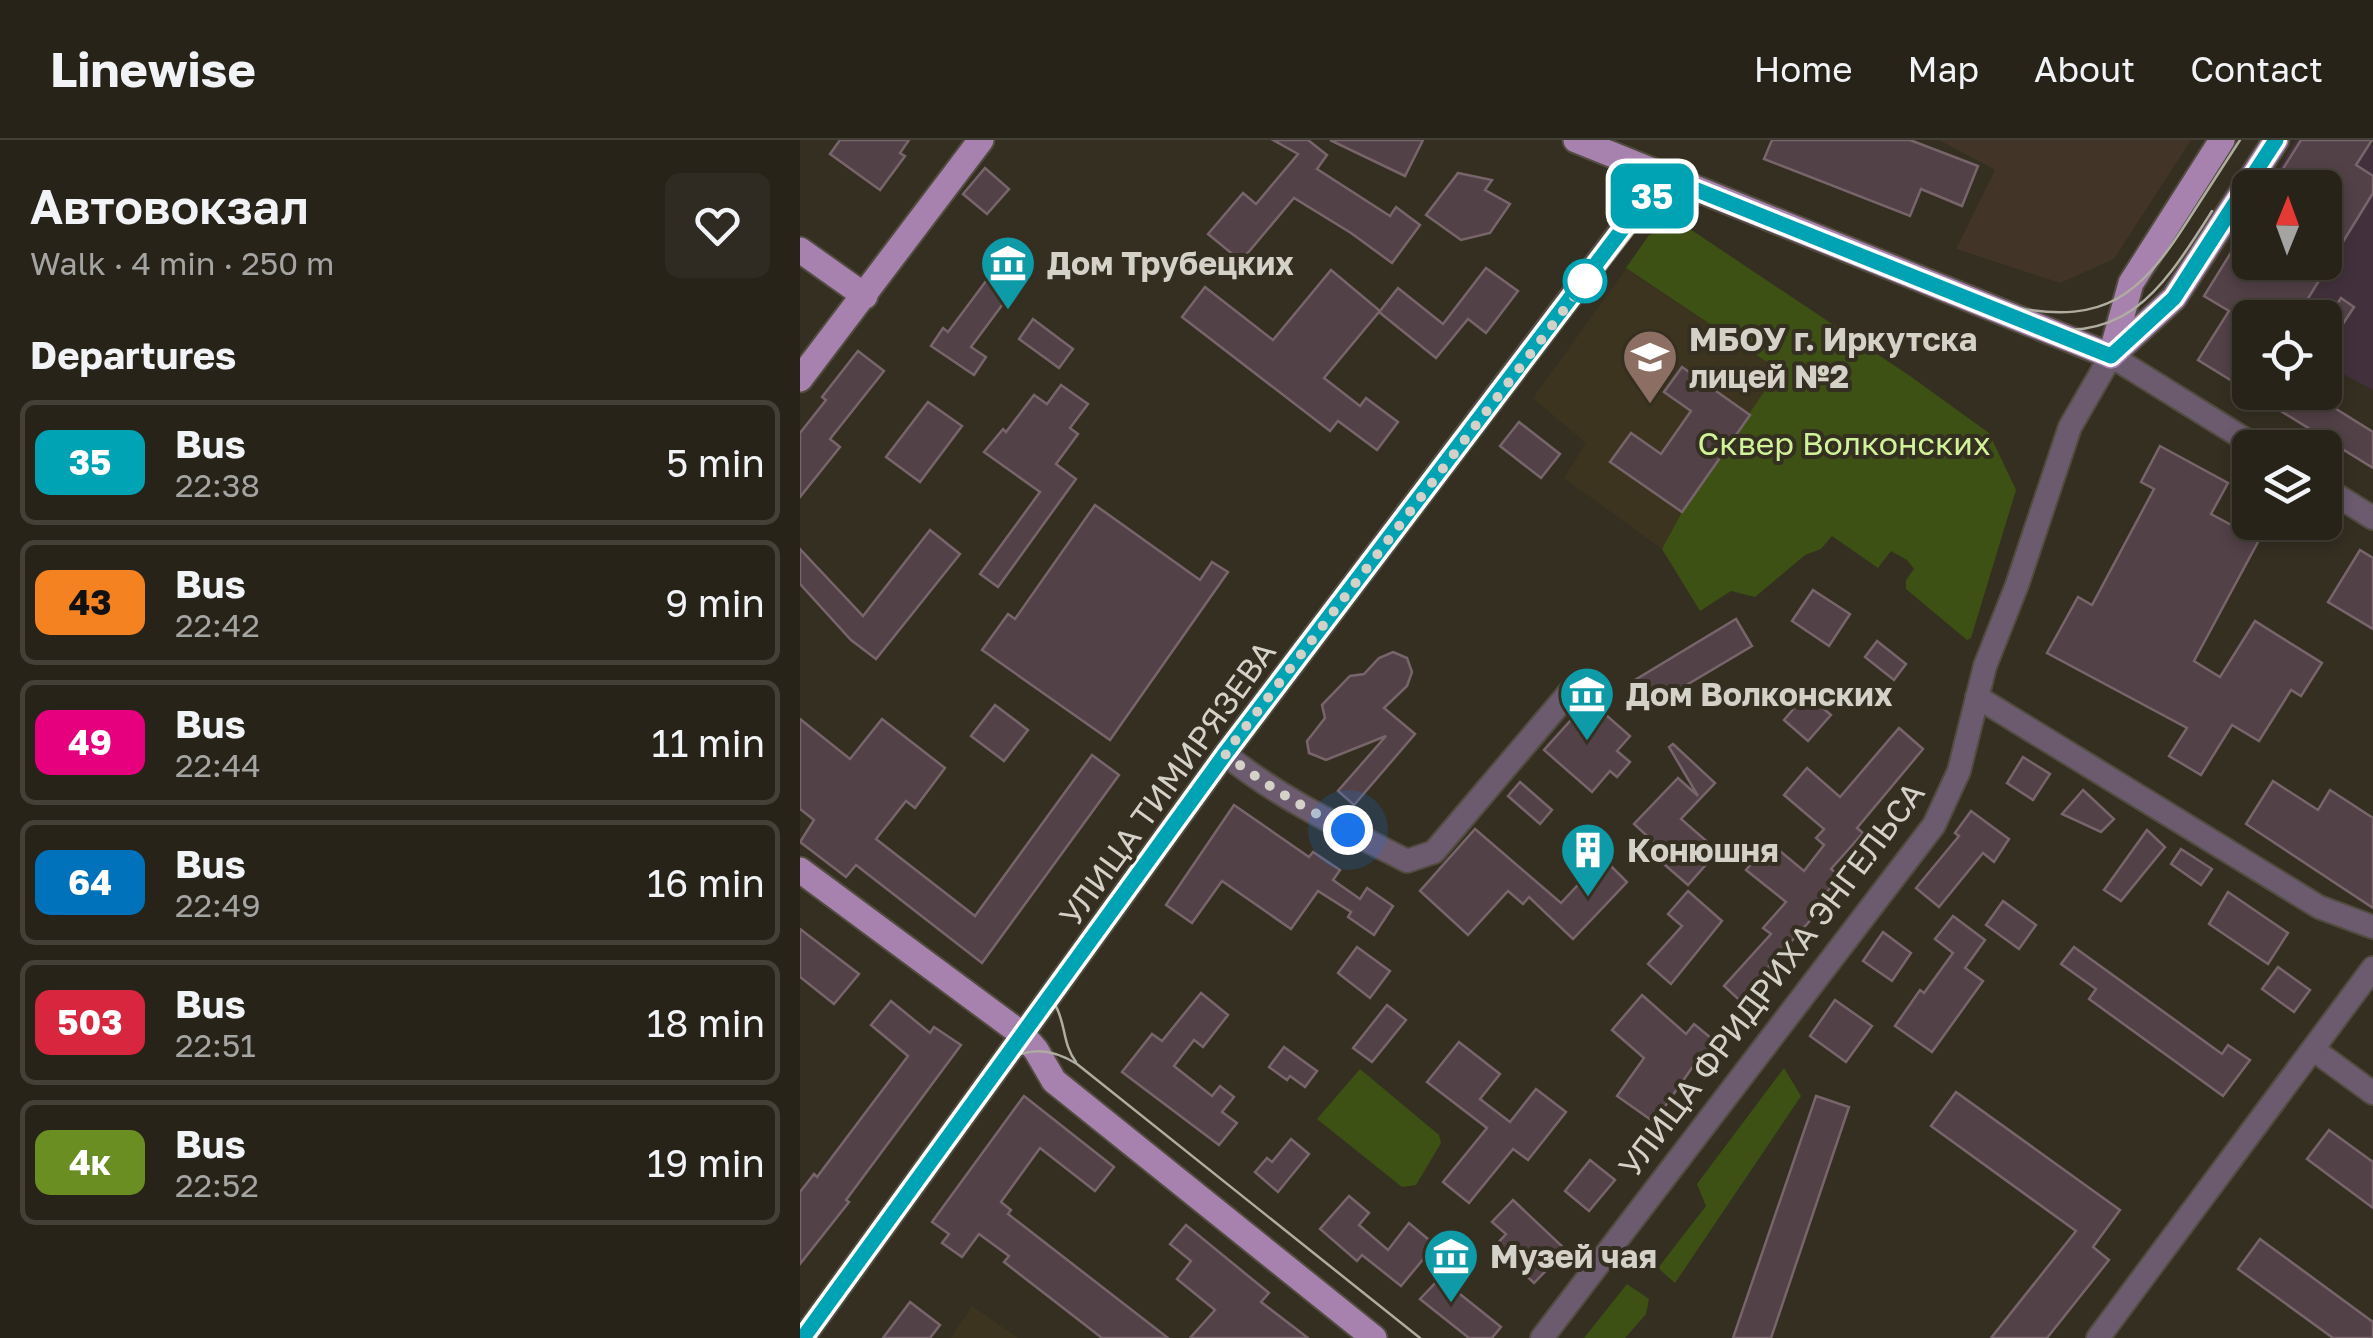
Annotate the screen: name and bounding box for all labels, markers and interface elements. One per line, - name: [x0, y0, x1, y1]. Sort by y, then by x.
- text: Linewise: [50, 40, 256, 98]
- text: Home: [1754, 48, 1853, 90]
- text: Map: [1908, 48, 1979, 90]
- text: About: [2034, 48, 2135, 90]
- text: Contact: [2190, 48, 2323, 90]
- line badge: 35: [1607, 163, 1697, 228]
- north arrow: [2232, 170, 2342, 280]
- map controls: [2232, 170, 2342, 540]
- button: heart: [665, 173, 770, 278]
- text: 35: [1631, 175, 1673, 217]
- text: Автовокзал: [30, 177, 309, 235]
- museum icon: Дом Трубецких: [978, 233, 1038, 312]
- text: Walk · 4 min · 250 m: [30, 244, 334, 282]
- place label: Дом Трубецких: [1047, 244, 1294, 282]
- unlabelled marker: [1564, 260, 1606, 302]
- button: locate: [2232, 300, 2342, 410]
- place label: МБОУ г. Иркутска лицей №2: [1689, 320, 1977, 395]
- school or university icon: МБОУ г. Иркутска лицей №2: [1620, 327, 1680, 406]
- text: Departures: [30, 332, 236, 377]
- text: Bus: [175, 421, 246, 466]
- park label: Сквер Волконских: [1698, 424, 1990, 462]
- button: layers: [2232, 430, 2342, 540]
- text: 5 min: [666, 440, 765, 485]
- text: 35: [69, 441, 111, 483]
- text: 22:38: [175, 466, 260, 504]
- text: Bus: [175, 561, 246, 606]
- text: 9 min: [665, 580, 765, 625]
- text: 43: [68, 581, 112, 623]
- text: 22:42: [175, 606, 260, 644]
- street label: УЛИЦА ТИМИРЯЗЕВА: [1051, 633, 1283, 933]
- museum icon: Дом Волконских: [1557, 664, 1617, 743]
- place label: Дом Волконских: [1626, 675, 1893, 713]
- text: Bus: [175, 701, 246, 746]
- text: 11 min: [651, 720, 765, 765]
- text: 49: [68, 721, 112, 763]
- text: 22:44: [175, 746, 261, 784]
- street label: УЛИЦА ФРИДРИХА ЭНГЕЛЬСА: [1610, 774, 1932, 1184]
- your location: [1323, 805, 1373, 855]
- building icon: Конюшня: [1558, 820, 1618, 899]
- place label: Конюшня: [1627, 831, 1779, 869]
- text: Bus: [175, 841, 246, 886]
- text: 16 min: [647, 860, 765, 905]
- text: 64: [68, 861, 112, 903]
- text: 22:49: [175, 886, 261, 924]
- text: Bus: [175, 981, 246, 1026]
- text: 18 min: [647, 1000, 765, 1045]
- text: 503: [57, 1001, 123, 1043]
- text: 22:51: [175, 1026, 256, 1064]
- text: Bus: [175, 1121, 246, 1166]
- text: 19 min: [647, 1140, 765, 1185]
- text: 4к: [69, 1141, 111, 1183]
- text: 22:52: [175, 1166, 259, 1204]
- museum icon: Музей чая: [1421, 1226, 1481, 1305]
- place label: Музей чая: [1490, 1237, 1657, 1275]

